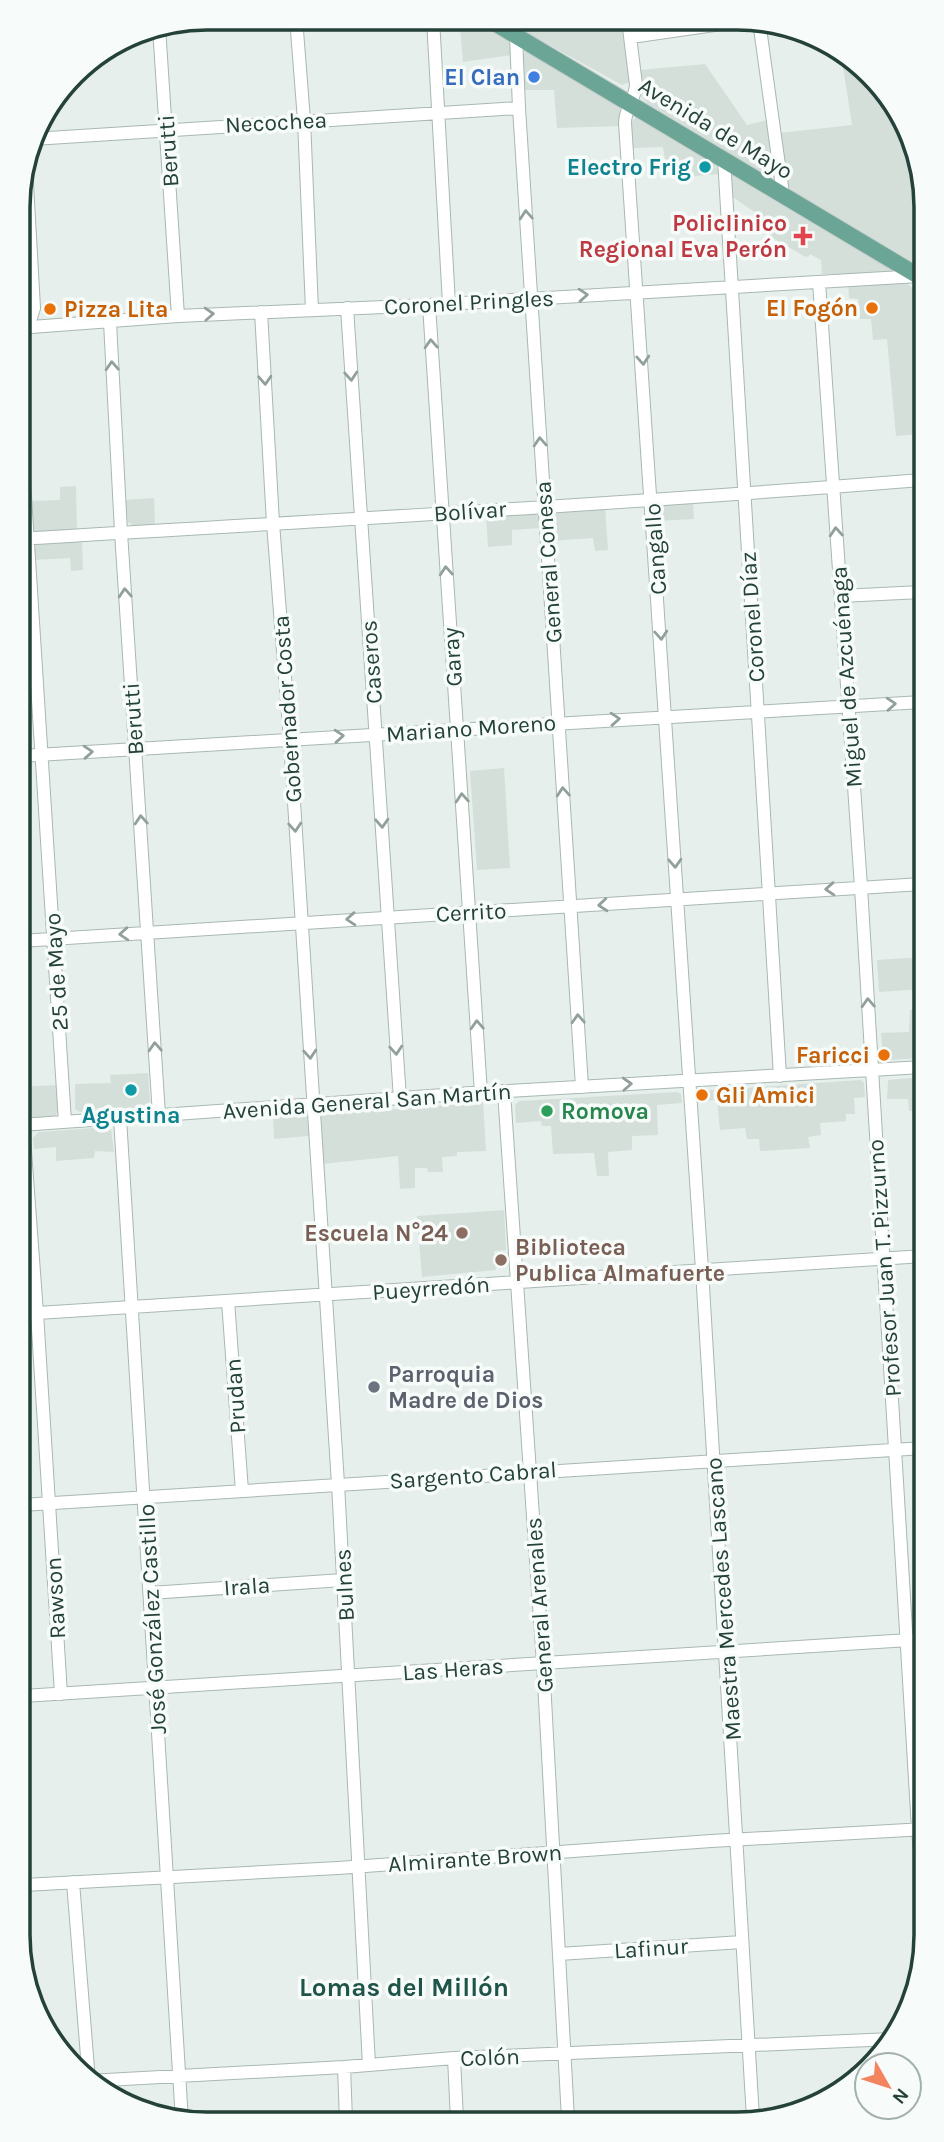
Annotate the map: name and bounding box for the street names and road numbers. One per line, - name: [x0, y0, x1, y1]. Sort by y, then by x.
- street label: Avenida de Mayo: [634, 72, 798, 185]
- street label: Necochea: [224, 106, 328, 139]
- street label: Berutti: [153, 114, 184, 188]
- street label: Coronel Pringles: [383, 285, 555, 320]
- street label: General Conesa: [529, 480, 568, 644]
- street label: Bolívar: [433, 495, 508, 528]
- street label: Cangallo: [639, 502, 672, 596]
- street label: Coronel Díaz: [734, 551, 771, 683]
- street label: Miguel de Azcuénaga: [825, 565, 868, 789]
- street label: Gobernador Costa: [267, 614, 308, 804]
- street label: Caseros: [355, 619, 388, 705]
- street label: Garay: [437, 626, 468, 687]
- street label: Berutti: [118, 682, 149, 756]
- street label: Mariano Moreno: [385, 709, 557, 748]
- street label: Cerrito: [435, 897, 507, 928]
- street label: 25 de Mayo: [39, 912, 74, 1032]
- street label: Avenida General San Martín: [222, 1078, 512, 1125]
- street label: Profesor Juan T. Pizzurno: [862, 1138, 907, 1398]
- street label: Pueyrredón: [371, 1271, 491, 1306]
- street label: Prudan: [219, 1358, 252, 1434]
- street label: Sargento Cabral: [388, 1456, 558, 1495]
- street label: Maestra Mercedes Lascano: [700, 1456, 747, 1741]
- street label: José González Castillo: [133, 1503, 172, 1735]
- street label: General Arenales: [520, 1517, 559, 1693]
- street label: Bulnes: [329, 1548, 360, 1622]
- street label: Rawson: [40, 1556, 71, 1640]
- street label: Irala: [223, 1571, 271, 1602]
- street label: Las Heras: [402, 1653, 504, 1686]
- street label: Almirante Brown: [387, 1839, 563, 1878]
- street label: Lafinur: [613, 1932, 690, 1965]
- street label: Colón: [460, 2043, 520, 2072]

